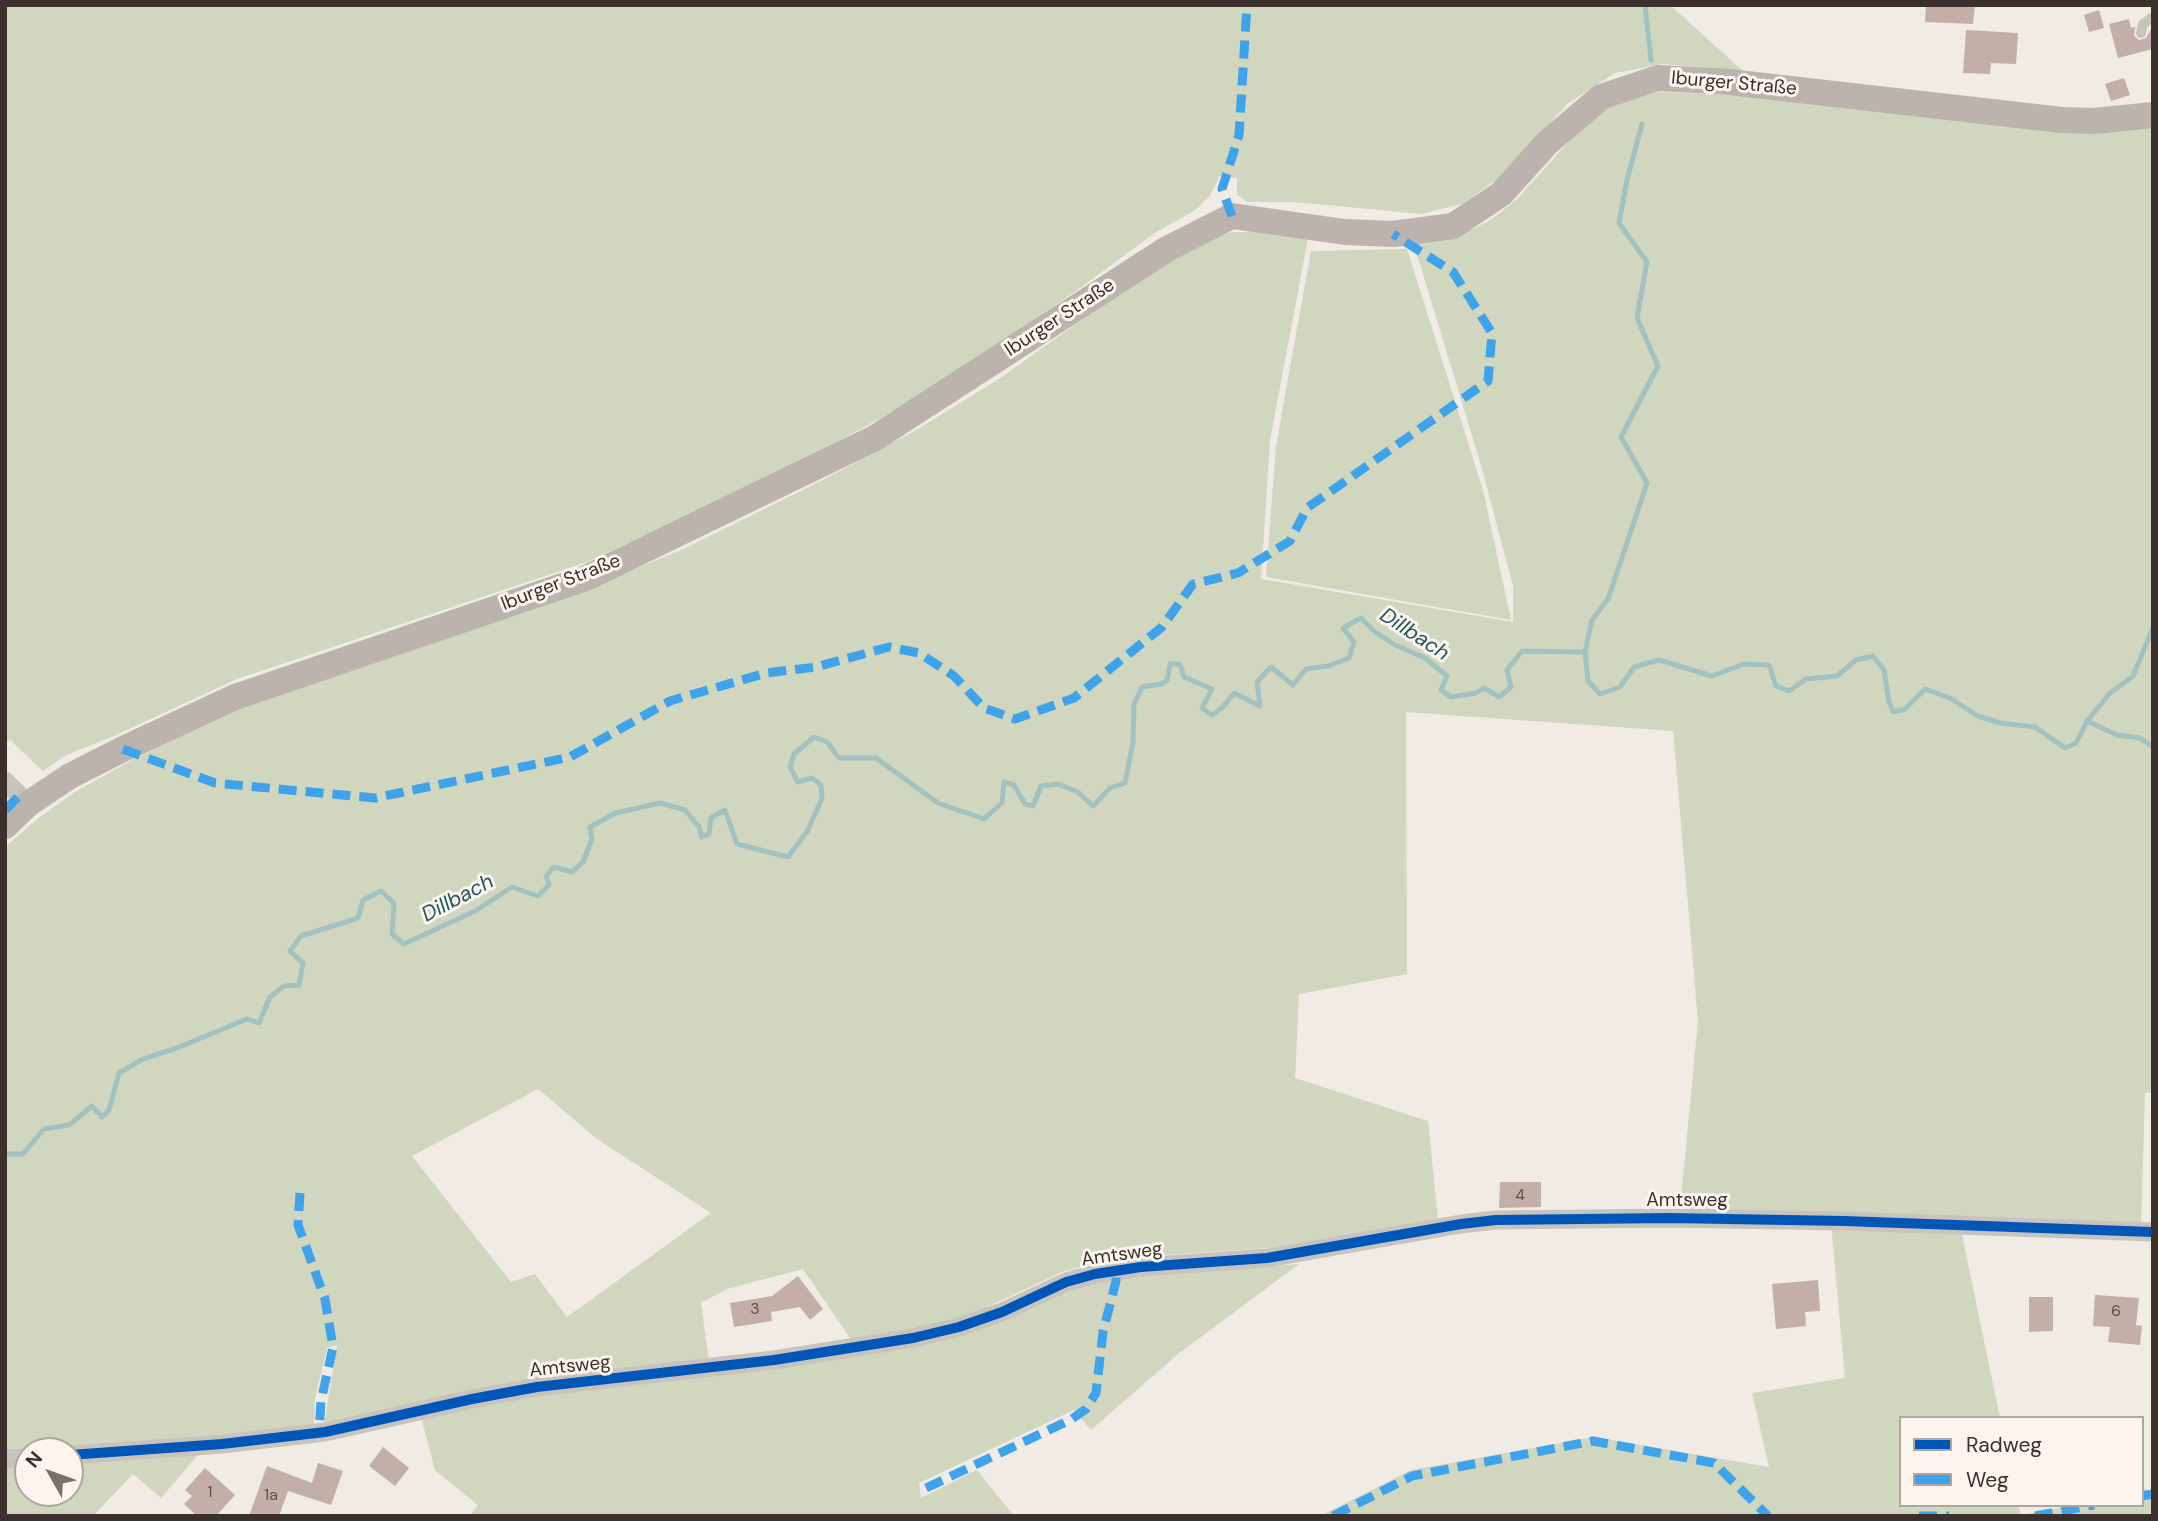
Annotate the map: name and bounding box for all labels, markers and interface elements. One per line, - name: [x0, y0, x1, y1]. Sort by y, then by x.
- street label: Iburger Straße: [1670, 67, 1798, 101]
- street label: Iburger Straße: [1001, 274, 1119, 362]
- street label: Iburger Straße: [498, 550, 624, 616]
- water label: Dillbach: [1375, 603, 1453, 667]
- water label: Dillbach: [418, 870, 498, 928]
- house number: 4: [1515, 1186, 1525, 1206]
- street label: Amtsweg: [1646, 1190, 1728, 1212]
- street label: Amtsweg: [1080, 1238, 1164, 1272]
- house number: 3: [750, 1300, 760, 1320]
- house number: 6: [2111, 1302, 2121, 1322]
- street label: Amtsweg: [528, 1351, 612, 1383]
- legend: [1899, 1416, 2144, 1507]
- text: Radweg: [1966, 1431, 2042, 1459]
- north arrow: [14, 1437, 84, 1507]
- text: N: [20, 1446, 48, 1473]
- text: Weg: [1966, 1466, 2009, 1494]
- house number: 1: [208, 1483, 212, 1503]
- house number: 1a: [264, 1486, 278, 1506]

